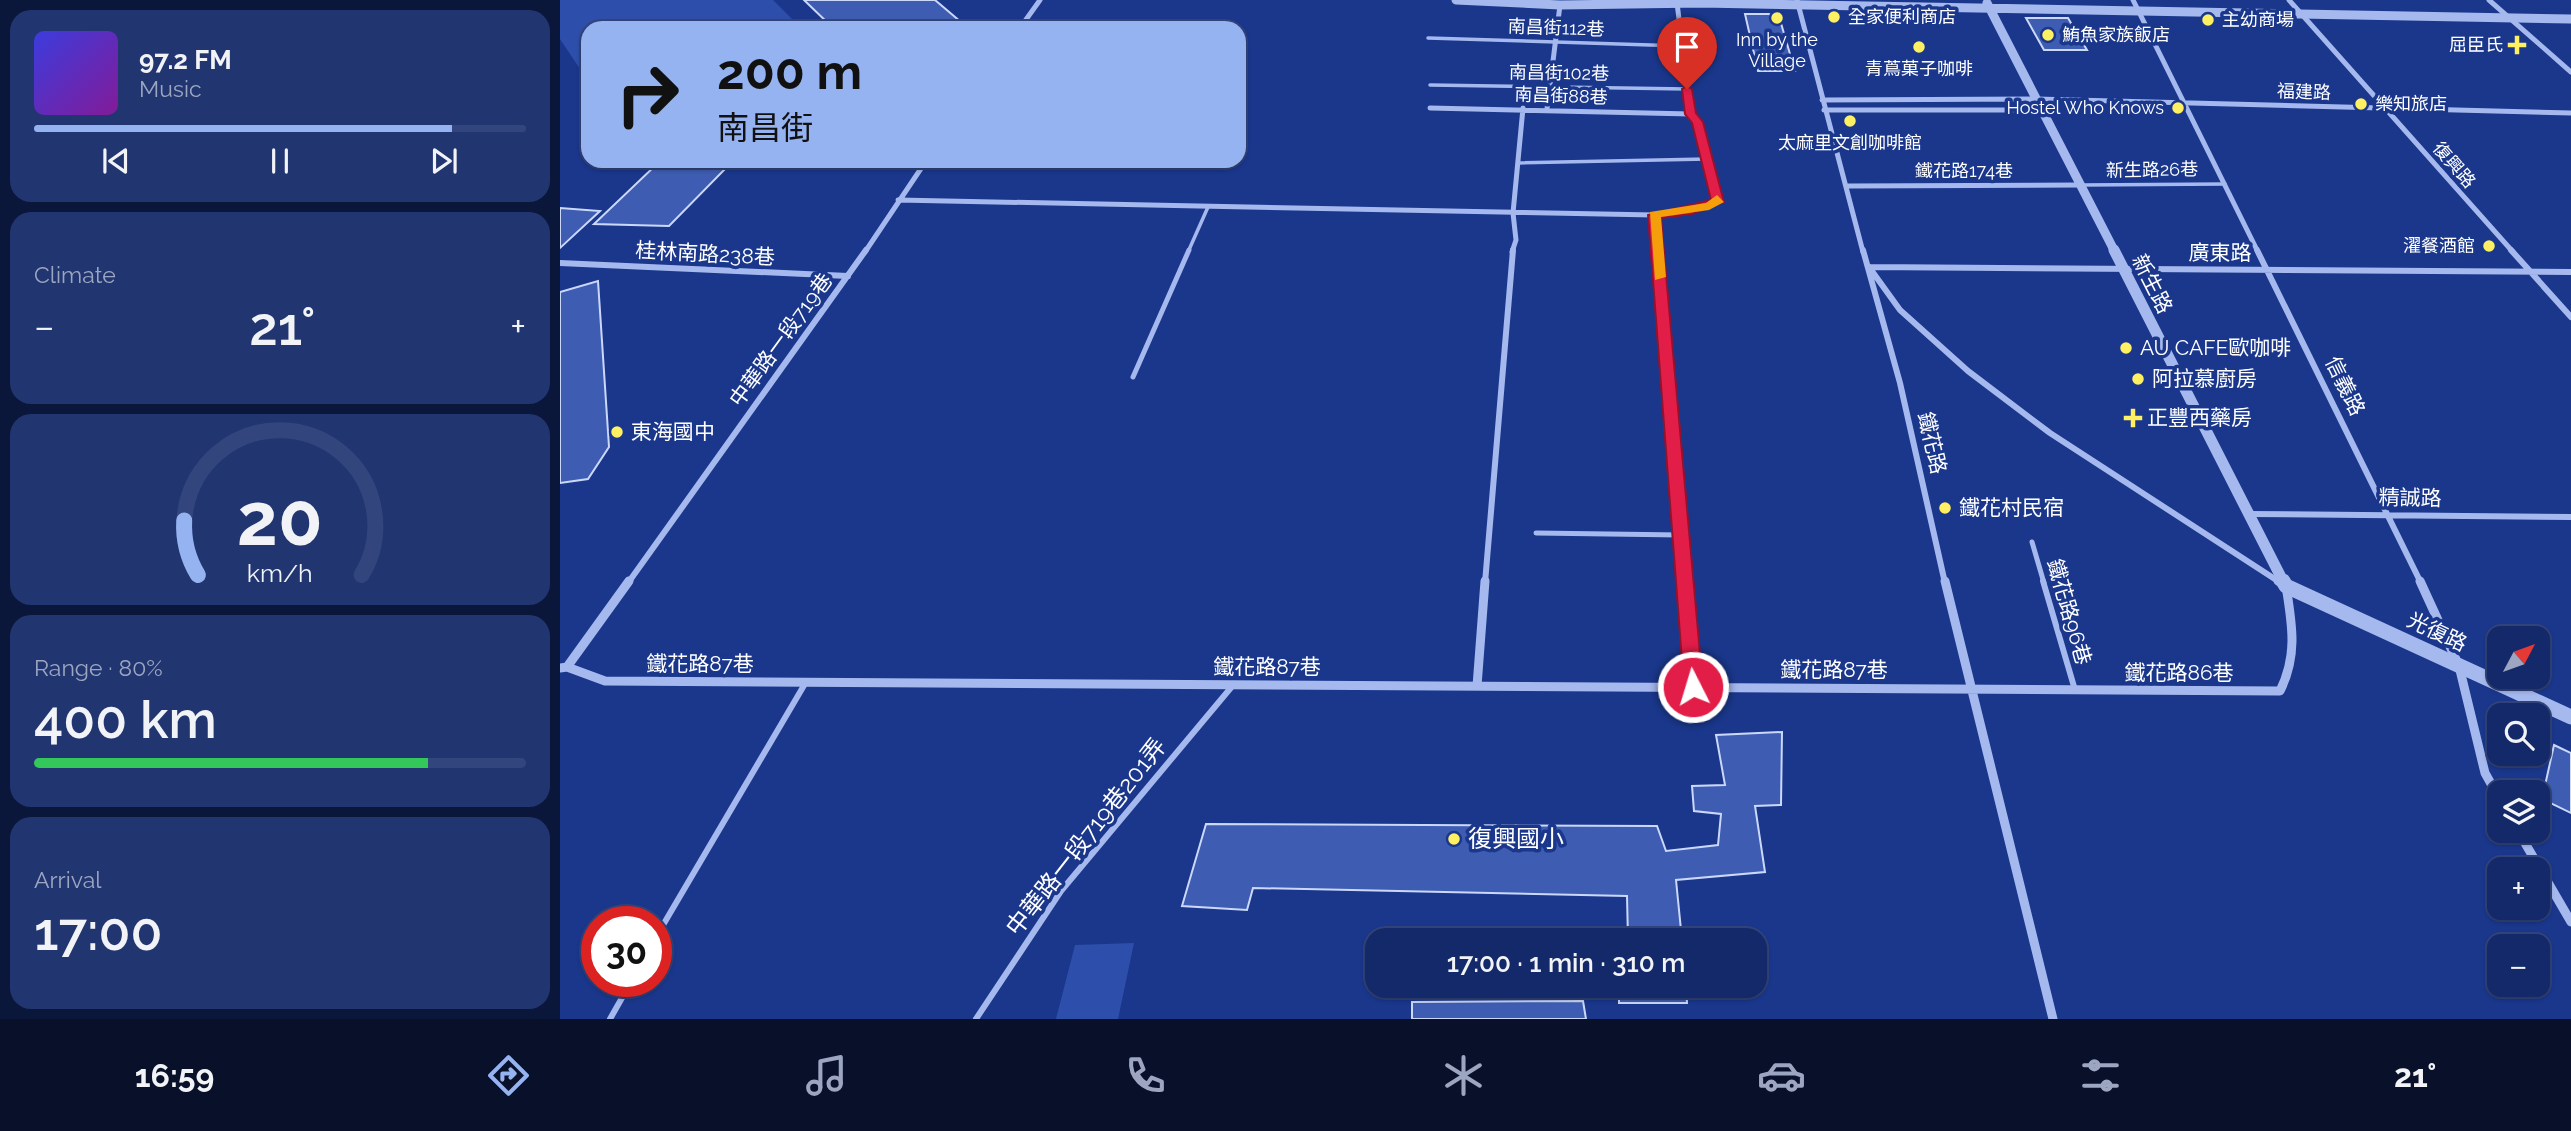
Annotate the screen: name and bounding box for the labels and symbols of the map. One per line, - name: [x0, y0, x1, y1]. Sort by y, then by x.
- place label: 全家便利商店: [1848, 6, 1956, 27]
- marker: 全家便利商店: [1826, 9, 1842, 25]
- place label: 主幼商場: [2222, 9, 2294, 30]
- marker: Inn by the Village: [1769, 10, 1785, 26]
- marker: 主幼商場: [2200, 12, 2216, 28]
- street label: 南昌街112巷: [1507, 15, 1605, 40]
- pin: [1657, 17, 1717, 89]
- place label: 鮪魚家族飯店: [2062, 24, 2170, 45]
- marker: 鮪魚家族飯店: [2040, 27, 2056, 43]
- place label: Inn by the Village: [1736, 29, 1818, 71]
- place label: 屈臣氏: [2449, 34, 2503, 55]
- marker: 屈臣氏: [2509, 37, 2525, 53]
- marker: 青蔦菓子咖啡: [1911, 39, 1927, 55]
- place label: 青蔦菓子咖啡: [1865, 58, 1973, 79]
- street label: 南昌街102巷: [1509, 61, 1609, 84]
- street label: 福建路: [2277, 80, 2331, 103]
- street label: 南昌街88巷: [1514, 83, 1608, 108]
- place label: 樂知旅店: [2375, 93, 2447, 114]
- marker: 樂知旅店: [2353, 96, 2369, 112]
- place label: Hostel Who Knows: [2007, 97, 2164, 118]
- marker: Hostel Who Knows: [2170, 100, 2186, 116]
- marker: 太麻里文創咖啡館: [1842, 113, 1858, 129]
- place label: 太麻里文創咖啡館: [1778, 132, 1922, 153]
- street label: 復興路: [2429, 137, 2480, 192]
- street label: 新生路26巷: [2106, 158, 2198, 181]
- street label: 鐵花路174巷: [1915, 160, 2013, 181]
- place label: 濯餐酒館: [2403, 235, 2475, 256]
- street label: 桂林南路238巷: [635, 237, 775, 270]
- marker: 濯餐酒館: [2481, 238, 2497, 254]
- street label: 廣東路: [2189, 240, 2252, 265]
- street label: 新生路: [2127, 250, 2178, 318]
- street label: 中華路一段719巷: [724, 268, 837, 411]
- place label: AU CAFE歐咖啡: [2140, 335, 2291, 360]
- marker: AU CAFE歐咖啡: [2118, 340, 2134, 356]
- street label: 信義路: [2320, 352, 2370, 420]
- place label: 阿拉慕廚房: [2152, 366, 2257, 391]
- marker: 阿拉慕廚房: [2130, 371, 2146, 387]
- place label: 正豐西藥房: [2147, 405, 2252, 430]
- street label: 鐵花路: [1913, 409, 1952, 476]
- marker: 正豐西藥房: [2125, 410, 2141, 426]
- place label: 東海國中: [631, 419, 715, 444]
- marker: 東海國中: [609, 424, 625, 440]
- street label: 精誠路: [2378, 484, 2442, 511]
- place label: 鐵花村民宿: [1959, 495, 2064, 520]
- marker: 鐵花村民宿: [1937, 500, 1953, 516]
- street label: 鐵花路96巷: [2042, 556, 2097, 668]
- street label: 光復路: [2403, 607, 2471, 656]
- north arrow: [2487, 626, 2550, 690]
- position arrow: [1656, 650, 1730, 724]
- street label: 鐵花路87巷: [646, 651, 754, 676]
- street label: 鐵花路87巷: [1213, 654, 1321, 679]
- street label: 鐵花路87巷: [1780, 657, 1888, 682]
- street label: 鐵花路86巷: [2124, 660, 2234, 685]
- street label: 中華路一段719巷201弄: [999, 732, 1172, 941]
- place label: 復興國小: [1468, 824, 1564, 853]
- marker: 復興國小: [1446, 831, 1462, 847]
- speed limit sign: 30: [581, 906, 672, 997]

